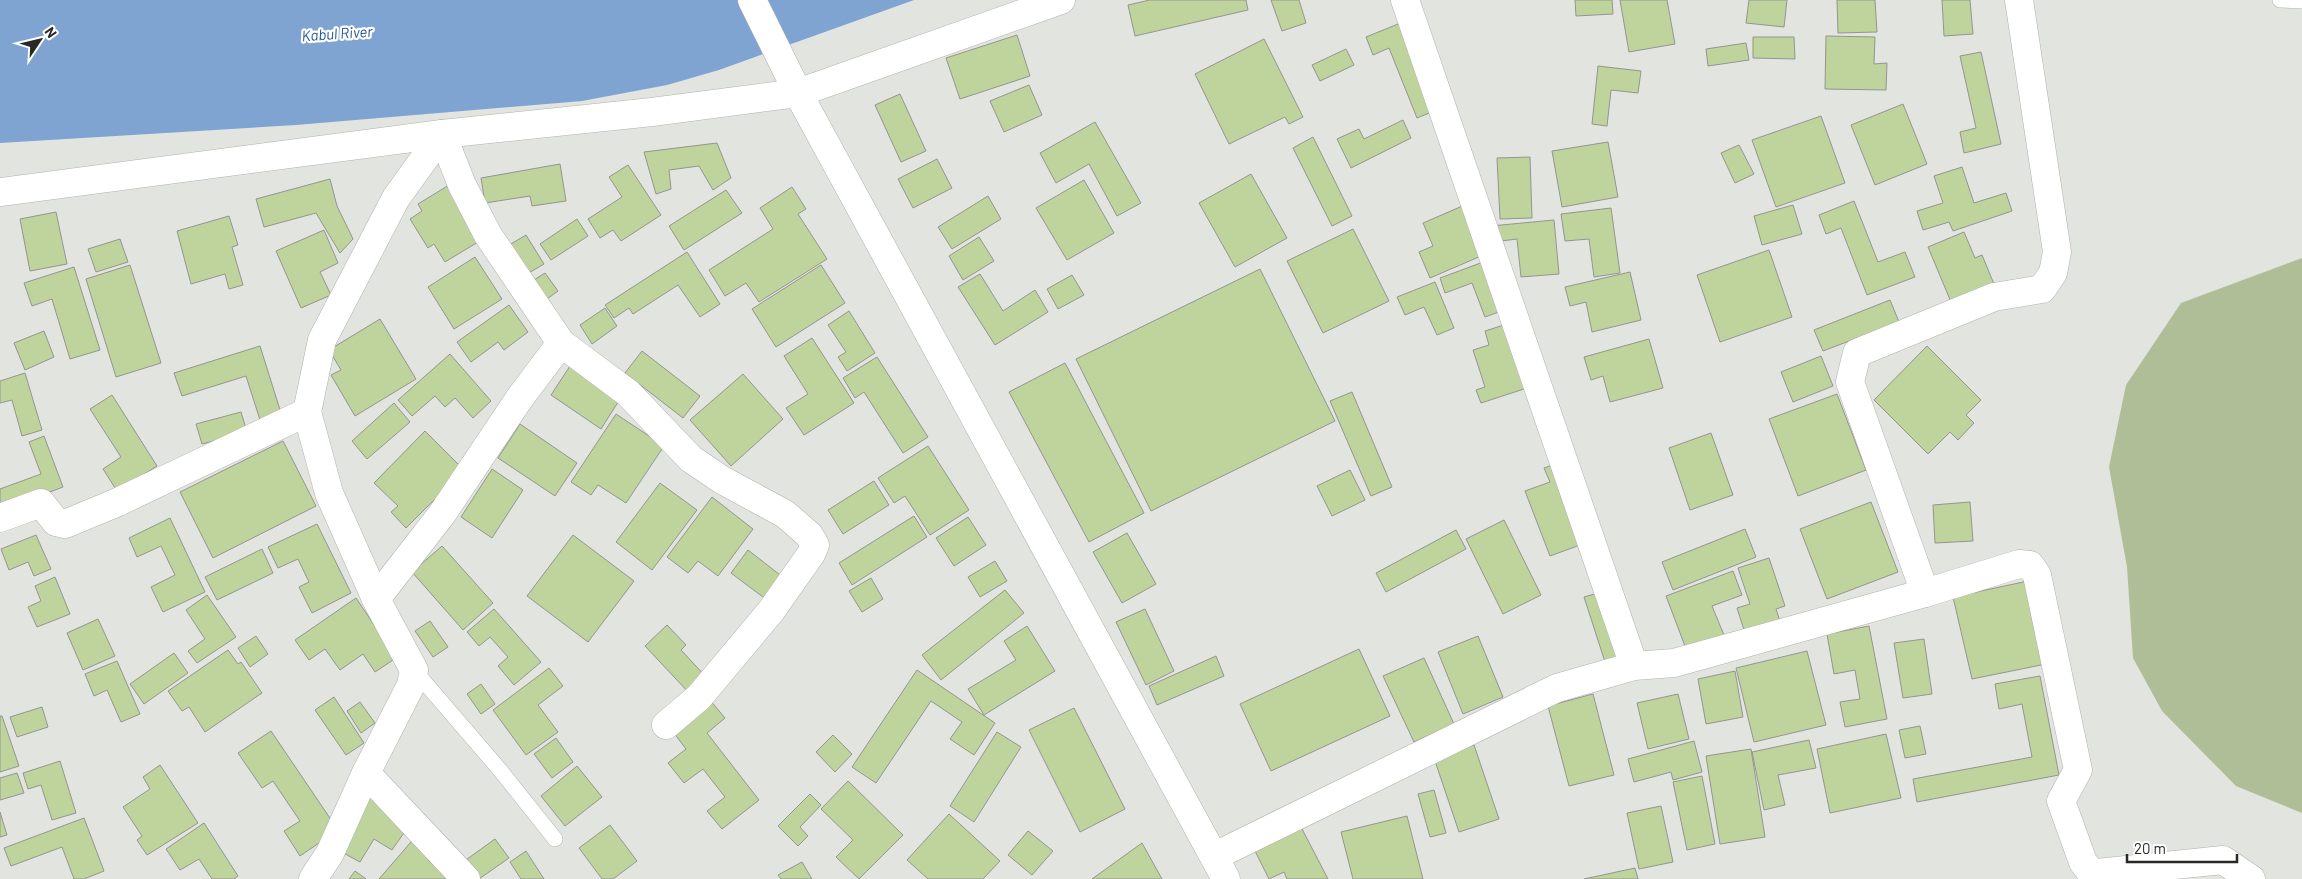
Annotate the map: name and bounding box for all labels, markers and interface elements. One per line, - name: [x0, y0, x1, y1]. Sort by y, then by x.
- north arrow: [15, 15, 65, 65]
- water label: Kabul River: [301, 21, 374, 44]
- text: N: [41, 24, 61, 41]
- scale bar: [2127, 832, 2237, 864]
- text: 20 m: [2134, 839, 2166, 857]

